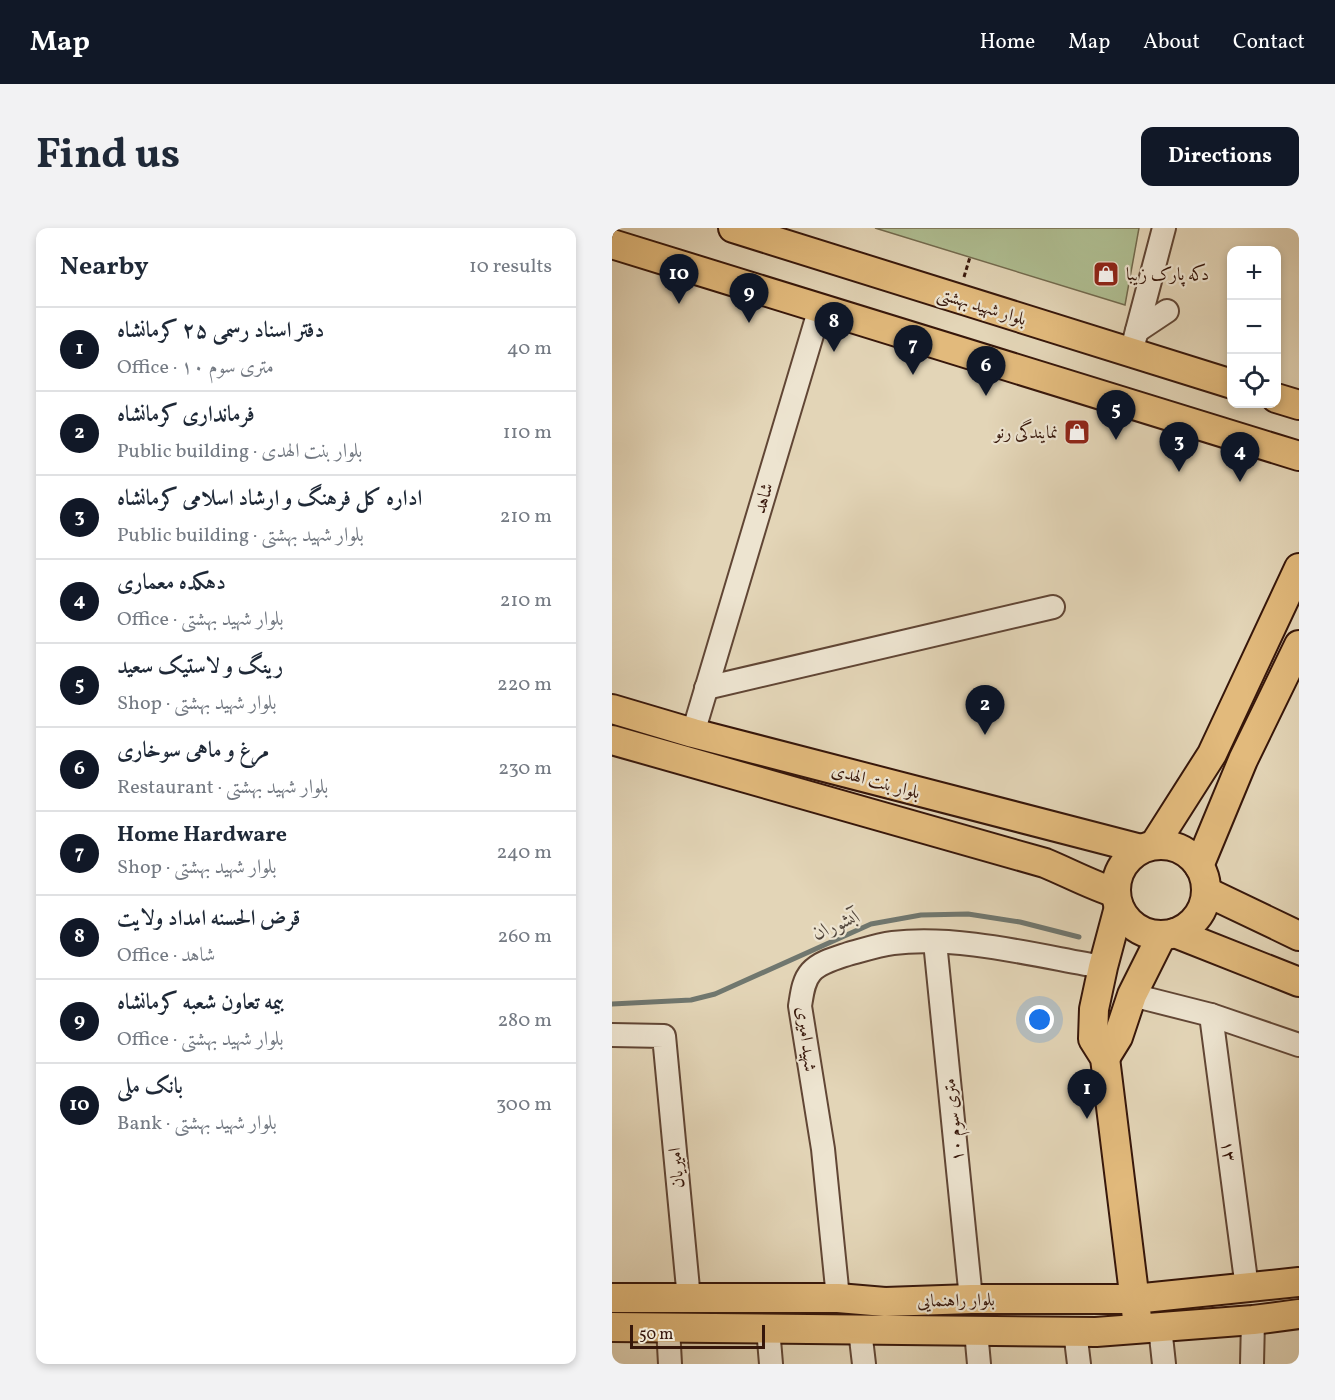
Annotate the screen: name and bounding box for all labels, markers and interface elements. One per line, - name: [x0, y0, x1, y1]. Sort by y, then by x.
- text: Map: [30, 23, 90, 62]
- text: Home: [980, 28, 1035, 57]
- text: Map: [1068, 28, 1110, 57]
- text: About: [1143, 28, 1200, 57]
- text: Contact: [1233, 28, 1305, 57]
- text: Find us: [36, 127, 180, 186]
- button: Directions: [1141, 127, 1299, 186]
- map controls: [1227, 246, 1281, 408]
- button: +: [1227, 246, 1281, 300]
- text: Nearby: [60, 249, 149, 285]
- text: 10 results: [469, 253, 552, 281]
- pin: 10: [660, 254, 698, 304]
- shop icon: دکه پارک زیبا: [1091, 259, 1121, 289]
- place label: دکه پارک زیبا: [1126, 263, 1209, 288]
- pin: 9: [730, 274, 768, 323]
- street label: بلوار شهید بهشتی: [934, 282, 1029, 333]
- button: −: [1227, 300, 1281, 354]
- pin: 8: [814, 302, 854, 352]
- text: دفتر اسناد رسمی ۲۵ کرمانشاه: [117, 316, 324, 347]
- pin: 7: [894, 326, 932, 375]
- text: 1: [75, 335, 84, 363]
- text: 40 m: [507, 335, 552, 363]
- pin: 6: [966, 346, 1006, 396]
- text: Office · ۱۰ متری سوم: [117, 354, 274, 382]
- button: locate: [1227, 354, 1281, 408]
- pin: 5: [1096, 390, 1136, 440]
- text: فرمانداری کرمانشاه: [117, 400, 255, 431]
- shop icon: نمایندگی رنو: [1062, 417, 1092, 447]
- place label: نمایندگی رنو: [993, 418, 1058, 446]
- text: 2: [74, 419, 85, 447]
- text: 110 m: [503, 419, 552, 447]
- pin: 3: [1160, 422, 1198, 472]
- pin: 4: [1220, 432, 1260, 482]
- text: Public building · بلوار بنت الهدی: [117, 438, 362, 466]
- street label: شاهد: [748, 480, 781, 517]
- text: اداره کل فرهنگ و ارشاد اسلامی کرمانشاه: [117, 484, 422, 515]
- text: 3: [74, 503, 85, 531]
- text: 210 m: [500, 503, 552, 531]
- text: Public building · بلوار شهید بهشتی: [117, 522, 364, 550]
- text: دهکده معماری: [117, 568, 226, 599]
- text: 4: [73, 587, 86, 615]
- text: 210 m: [500, 587, 552, 615]
- text: Office · بلوار شهید بهشتی: [117, 606, 283, 634]
- text: رینگ و لاستیک سعید: [117, 652, 283, 683]
- text: 5: [75, 671, 84, 699]
- text: 220 m: [497, 671, 552, 699]
- pin: 2: [966, 686, 1004, 735]
- text: Shop · بلوار شهید بهشتی: [117, 690, 276, 718]
- text: مرغ و ماهی سوخاری: [117, 736, 269, 767]
- text: 6: [74, 755, 85, 783]
- text: 230 m: [498, 755, 552, 783]
- street label: بلوار بنت الهدی: [828, 759, 923, 806]
- text: Restaurant · بلوار شهید بهشتی: [117, 774, 328, 802]
- text: Home Hardware: [117, 820, 287, 851]
- text: 7: [75, 839, 84, 867]
- text: 240 m: [497, 839, 552, 867]
- text: Shop · بلوار شهید بهشتی: [117, 854, 276, 882]
- water label: آبشوران: [809, 903, 865, 948]
- text: قرض الحسنه امداد ولایت: [117, 904, 301, 935]
- text: 8: [74, 923, 85, 951]
- text: 260 m: [497, 923, 552, 951]
- text: Office · شاهد: [117, 942, 215, 970]
- text: بیمه تعاون شعبه کرمانشاه: [117, 988, 284, 1019]
- street label: شهید امیری: [789, 1005, 822, 1073]
- your location: [1025, 1005, 1054, 1034]
- text: 9: [74, 1007, 85, 1035]
- text: 280 m: [497, 1007, 552, 1035]
- text: Office · بلوار شهید بهشتی: [117, 1026, 283, 1054]
- pin: 1: [1068, 1070, 1106, 1119]
- text: بانک ملی: [117, 1072, 183, 1103]
- street label: ۱۰ متری سوم: [938, 1077, 973, 1163]
- text: 10: [69, 1091, 90, 1119]
- text: 300 m: [496, 1091, 552, 1119]
- text: Bank · بلوار شهید بهشتی: [117, 1110, 277, 1138]
- street label: ۱۳: [1214, 1139, 1241, 1163]
- street label: امیریان: [663, 1146, 692, 1189]
- street label: بلوار راهنمایی: [917, 1288, 995, 1315]
- scale bar: [630, 1322, 765, 1350]
- text: 50 m: [639, 1324, 673, 1346]

